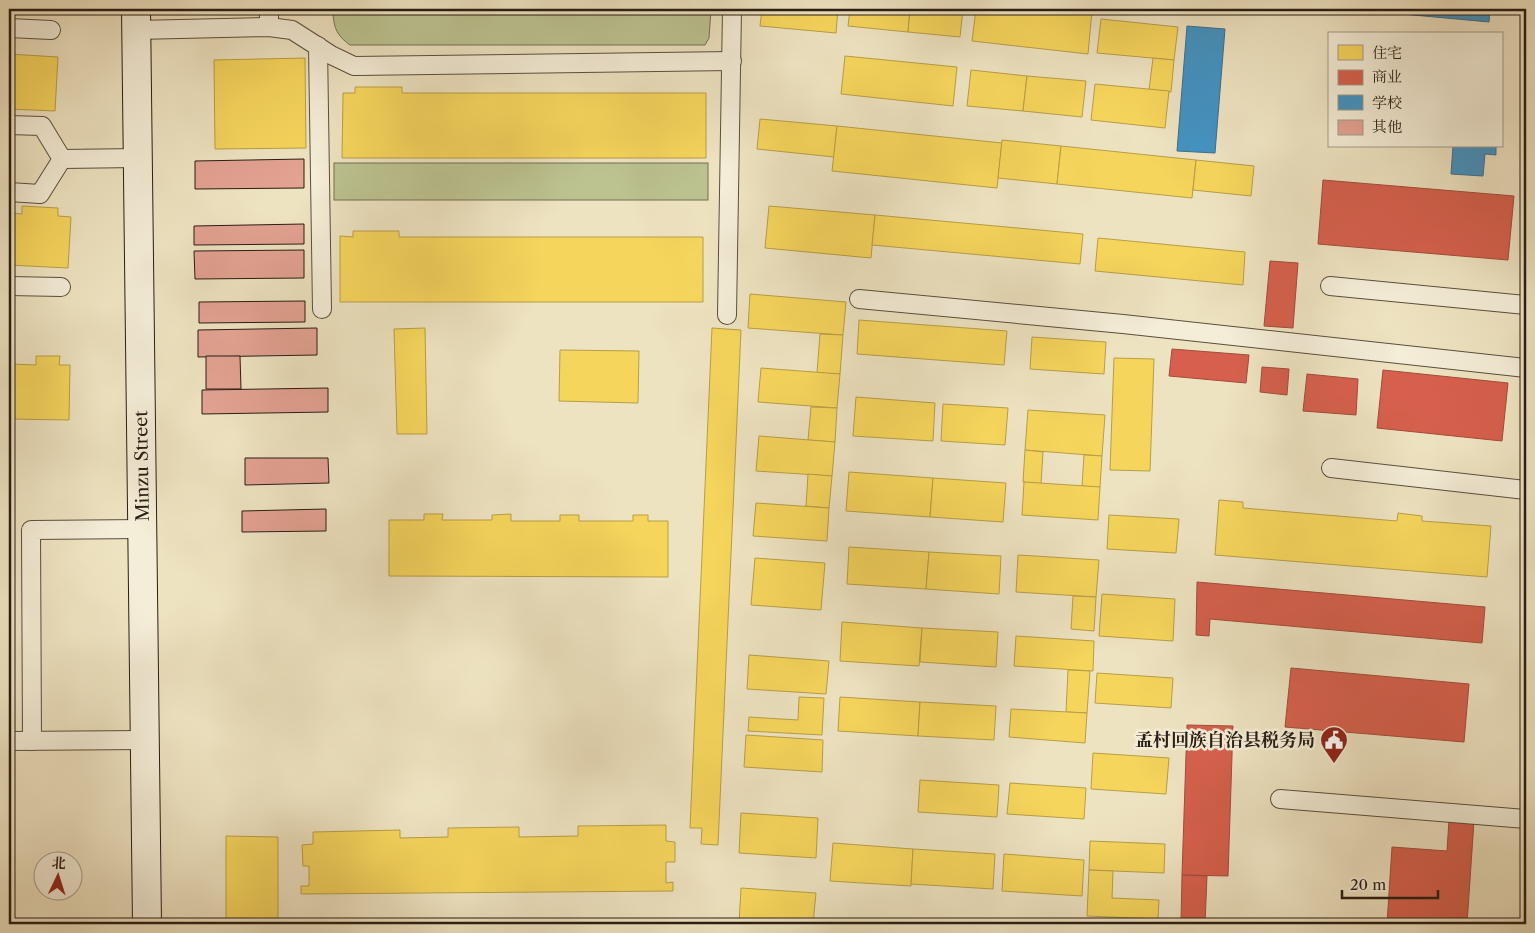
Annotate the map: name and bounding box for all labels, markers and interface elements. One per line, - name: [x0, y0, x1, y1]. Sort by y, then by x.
- legend: [1328, 32, 1502, 148]
- text: 住宅: [1372, 43, 1402, 62]
- text: 商业: [1372, 67, 1402, 86]
- text: 学校: [1372, 93, 1402, 112]
- text: 其他: [1372, 117, 1402, 136]
- street label: Minzu Street: [130, 410, 154, 522]
- public building icon: 孟村回族自治县税务局: [1319, 725, 1349, 764]
- place label: 孟村回族自治县税务局: [1135, 729, 1315, 751]
- north arrow: [32, 850, 82, 900]
- text: 北: [51, 854, 67, 872]
- scale bar: [1342, 868, 1439, 900]
- text: 20 m: [1350, 875, 1386, 894]

